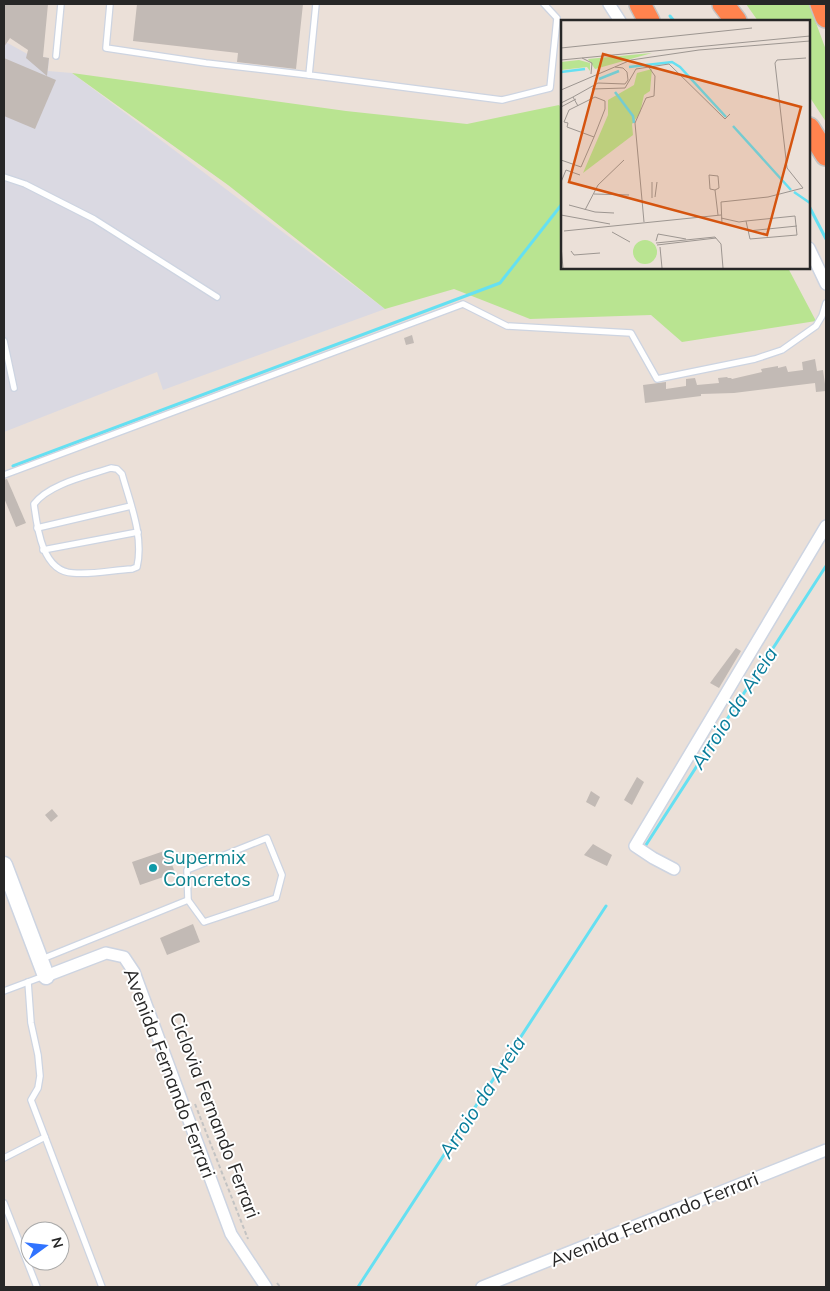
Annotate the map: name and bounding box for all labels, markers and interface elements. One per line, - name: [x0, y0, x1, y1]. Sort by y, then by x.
- inset map: [561, 20, 810, 269]
- water label: Arroio da Areia: [684, 642, 782, 774]
- place label: Supermix Concretos: [163, 845, 251, 891]
- marker: Supermix Concretos: [147, 862, 159, 874]
- street label: Avenida Fernando Ferrari: [119, 965, 221, 1181]
- street label: Ciclovia Fernando Ferrari: [165, 1009, 265, 1221]
- water label: Arroio da Areia: [432, 1031, 530, 1163]
- street label: Avenida Fernando Ferrari: [546, 1166, 762, 1272]
- north arrow: [20, 1221, 70, 1271]
- text: N: [47, 1235, 68, 1250]

